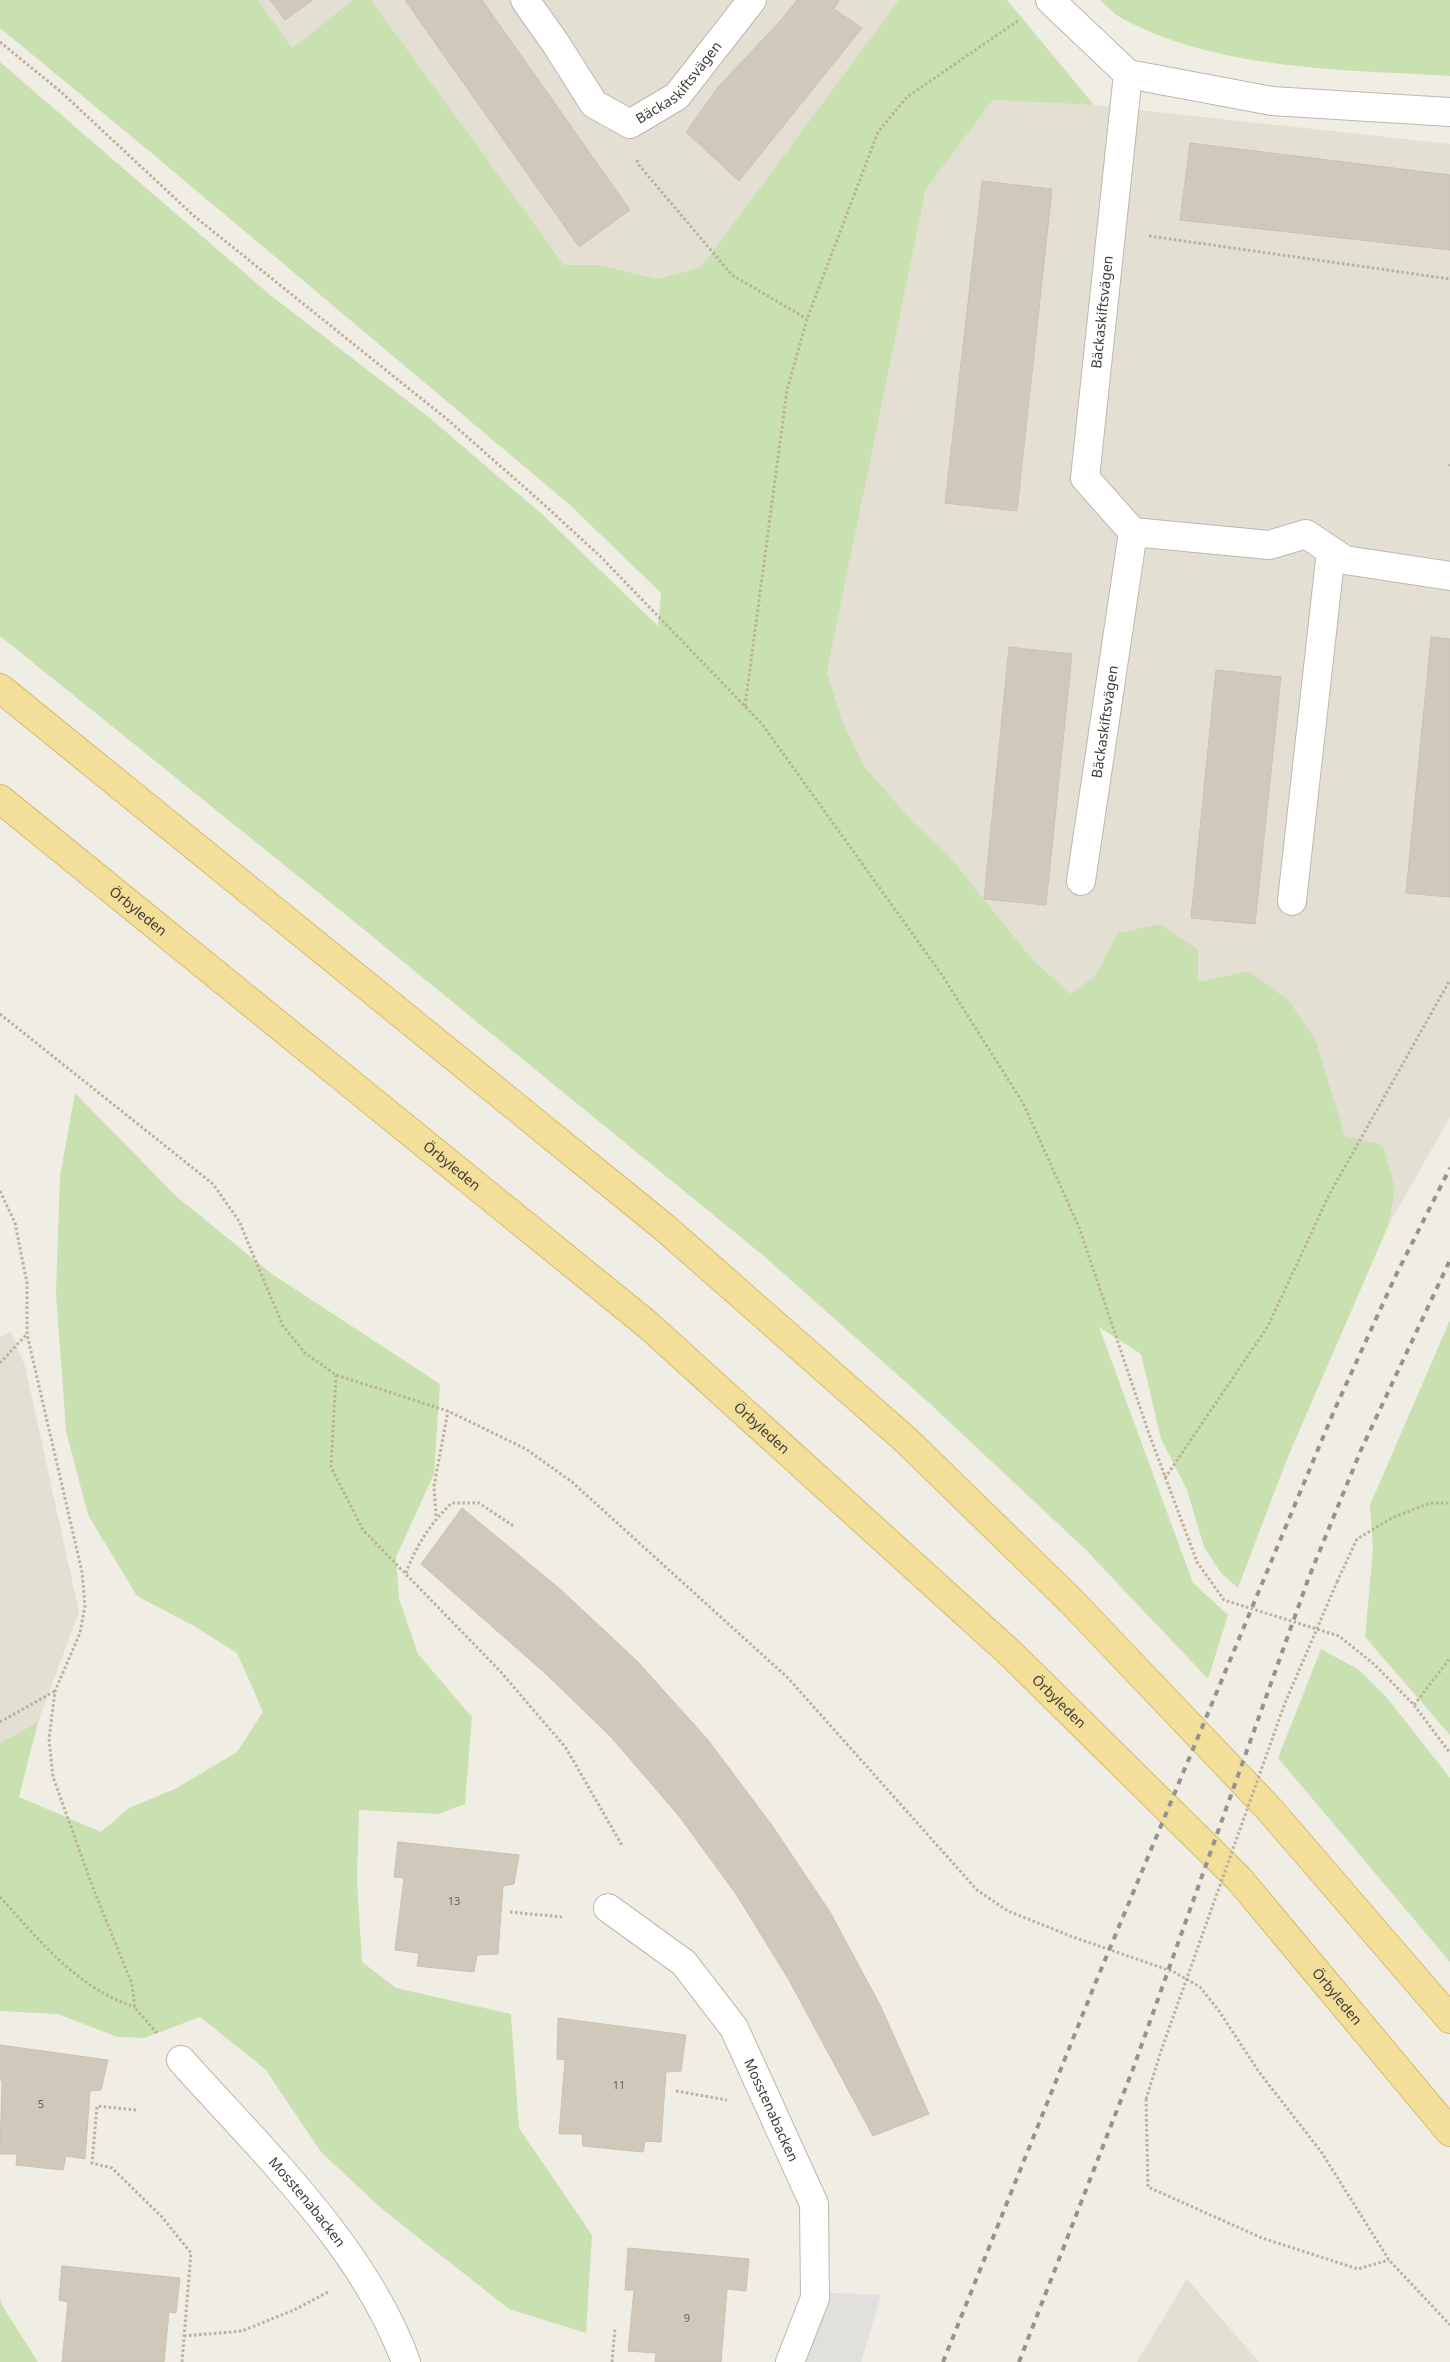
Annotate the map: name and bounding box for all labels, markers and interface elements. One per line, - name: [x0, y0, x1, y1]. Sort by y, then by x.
- street label: Bäckaskiftsvägen: [632, 37, 725, 128]
- street label: Bäckaskiftsvägen: [1086, 255, 1117, 369]
- street label: Bäckaskiftsvägen: [1086, 664, 1122, 779]
- street label: Örbyleden: [106, 882, 171, 940]
- street label: Örbyleden: [419, 1136, 485, 1195]
- street label: Örbyleden: [730, 1397, 794, 1458]
- street label: Örbyleden: [1028, 1670, 1091, 1732]
- house number: 13: [448, 1893, 460, 1908]
- street label: Örbyleden: [1308, 1964, 1367, 2029]
- street label: Mosstenabacken: [740, 2055, 803, 2165]
- house number: 11: [613, 2077, 625, 2092]
- house number: 5: [38, 2096, 44, 2111]
- street label: Mosstenabacken: [265, 2153, 350, 2251]
- house number: 9: [684, 2310, 690, 2325]

